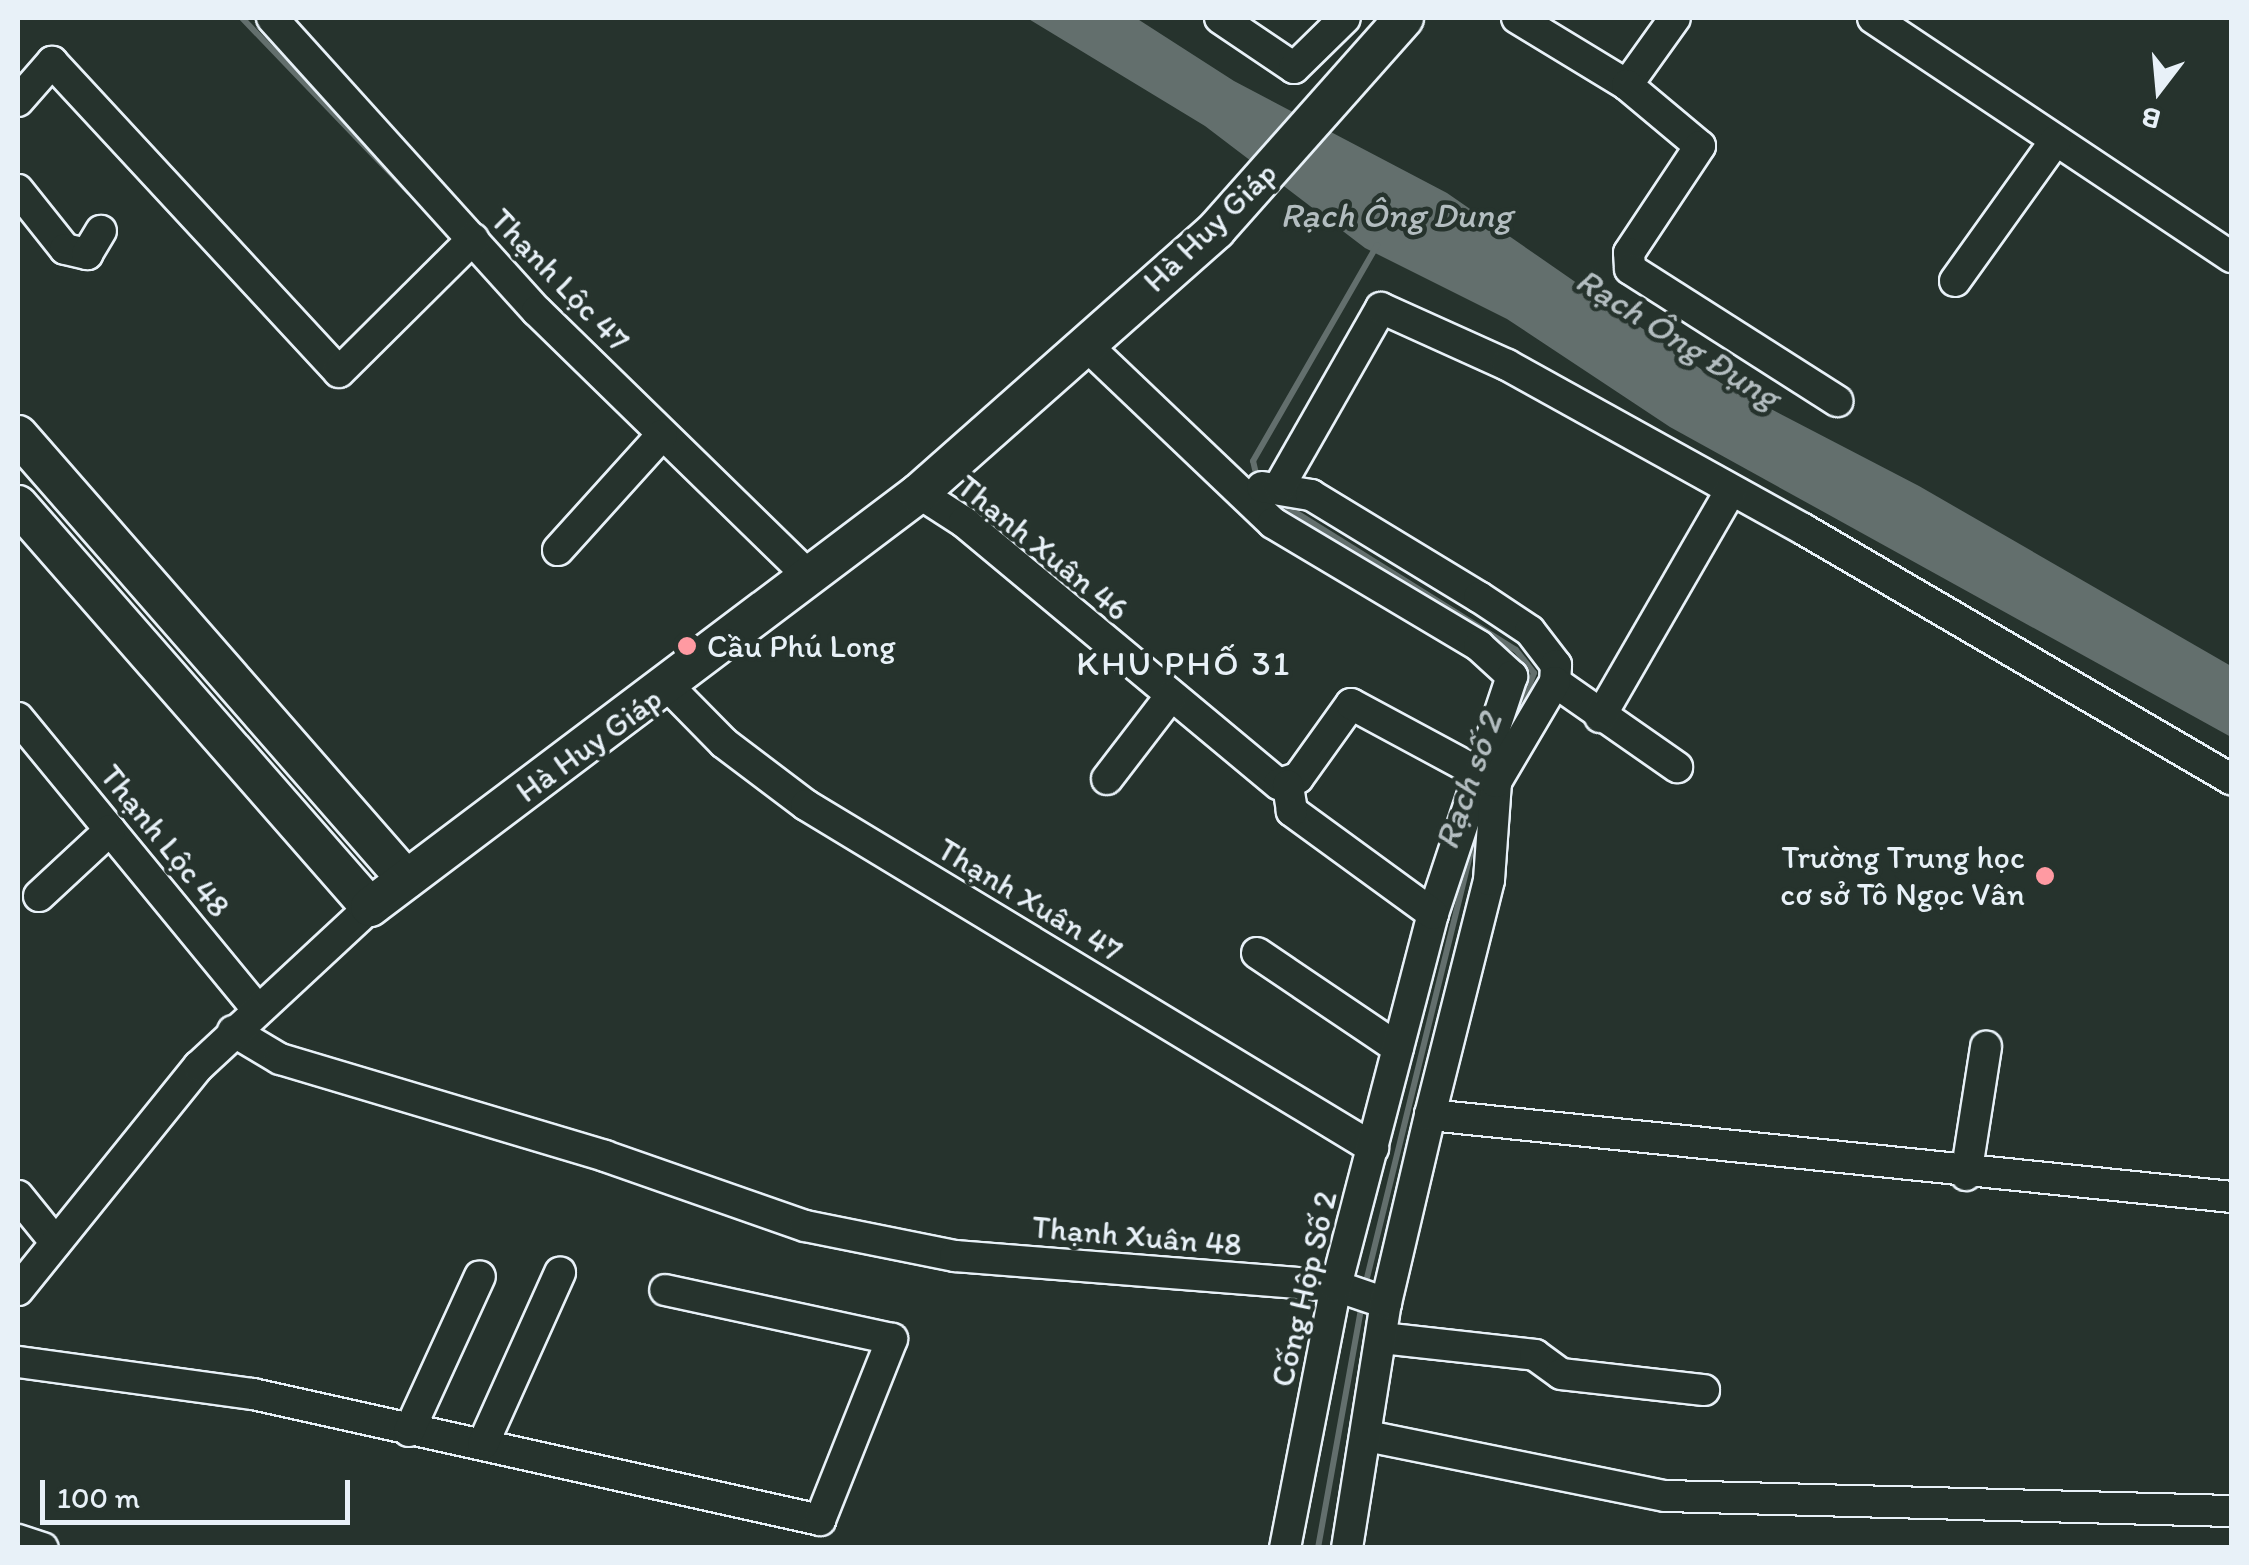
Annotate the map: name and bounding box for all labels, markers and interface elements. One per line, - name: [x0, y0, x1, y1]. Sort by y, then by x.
- north arrow: [2109, 40, 2209, 140]
- text: B: [2137, 100, 2164, 138]
- street label: Hà Huy Giáp: [1135, 154, 1285, 300]
- water label: Rạch Ông Dung: [1280, 194, 1512, 236]
- street label: Thạnh Lộc 47: [483, 201, 637, 359]
- water label: Rạch Ông Đụng: [1568, 258, 1788, 418]
- street label: Thạnh Xuân 46: [949, 467, 1137, 629]
- place label: Cầu Phú Long: [707, 627, 896, 665]
- marker: Cầu Phú Long: [676, 635, 698, 657]
- district label: KHU PHỐ 31: [1076, 642, 1292, 684]
- street label: Hà Huy Giáp: [508, 679, 670, 811]
- water label: Rạch số 2: [1425, 707, 1511, 855]
- street label: Thạnh Lộc 48: [92, 757, 238, 925]
- street label: Thạnh Xuân 47: [931, 830, 1129, 970]
- place label: Trường Trung học cơ sở Tô Ngọc Vân: [1782, 839, 2025, 914]
- marker: Trường Trung học cơ sở Tô Ngọc Vân: [2034, 865, 2056, 887]
- street label: Cống Hộp Số 2: [1263, 1187, 1345, 1391]
- street label: Thạnh Xuân 48: [1031, 1208, 1243, 1264]
- scale bar: [45, 1460, 355, 1522]
- text: 100 m: [57, 1479, 140, 1516]

